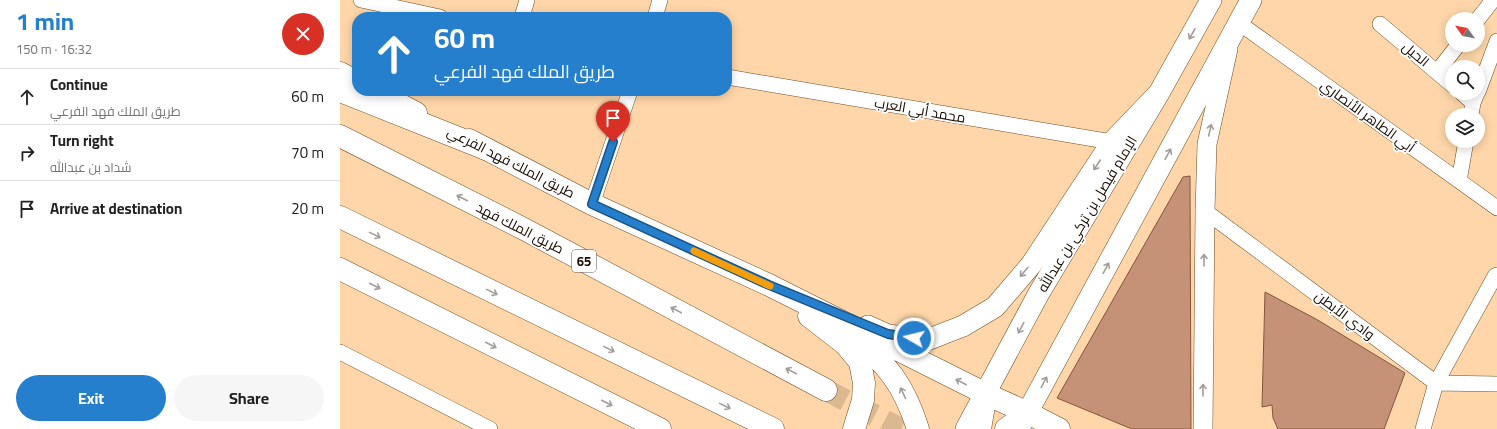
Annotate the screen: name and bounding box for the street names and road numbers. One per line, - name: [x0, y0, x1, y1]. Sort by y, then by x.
- street label: الحيل: [1396, 34, 1436, 74]
- street label: أبي الطاهر الأنصاري: [1315, 72, 1421, 160]
- street label: محمد أبي العرب: [872, 89, 968, 131]
- street label: طريق الملك فهد الفرعي: [442, 118, 580, 206]
- street label: الإمام فيصل بن تركي بن عبدالله: [1030, 131, 1144, 297]
- street label: طريق الملك فهد: [471, 195, 569, 261]
- road number: 65: [572, 250, 596, 272]
- street label: وادي الأبطن: [1309, 283, 1381, 347]

